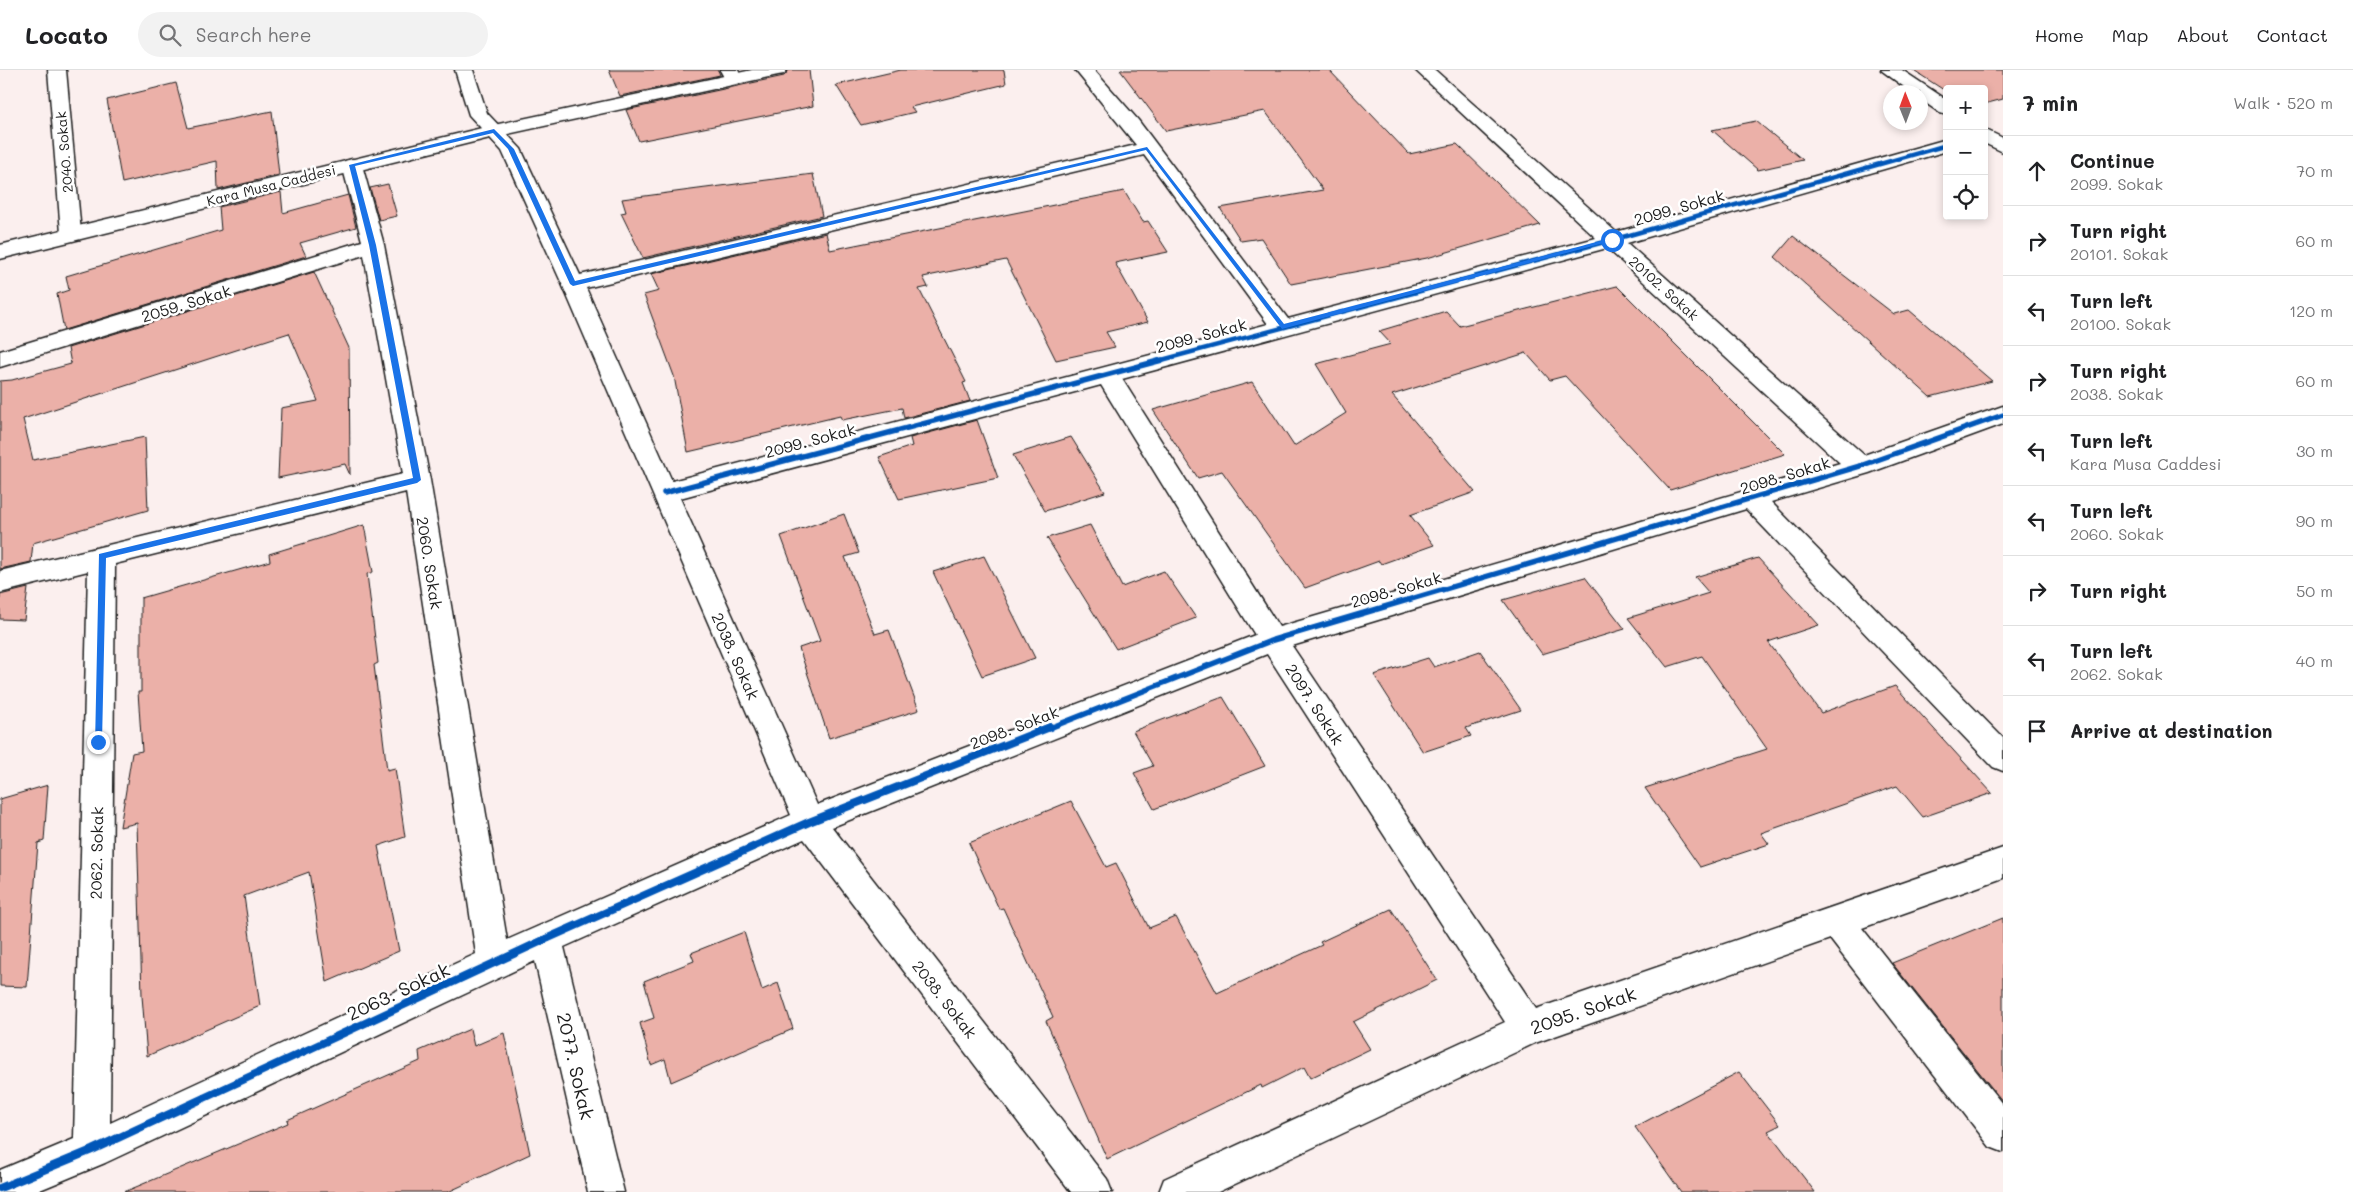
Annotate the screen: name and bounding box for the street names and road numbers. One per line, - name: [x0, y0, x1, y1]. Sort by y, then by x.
- street label: 2040. Sokak: [51, 110, 77, 194]
- street label: Kara Musa Caddesi: [204, 160, 338, 210]
- street label: 2099. Sokak: [1631, 184, 1727, 230]
- street label: 20102. Sokak: [1625, 252, 1703, 324]
- street label: 2059. Sokak: [139, 279, 233, 327]
- street label: 2099. Sokak: [1153, 313, 1249, 357]
- street label: 2099. Sokak: [762, 418, 858, 462]
- street label: 2098. Sokak: [1737, 451, 1833, 499]
- street label: 2060. Sokak: [412, 515, 448, 611]
- street label: 2098. Sokak: [1348, 566, 1444, 612]
- street label: 2038. Sokak: [707, 609, 765, 703]
- street label: 2097. Sokak: [1281, 660, 1349, 748]
- street label: 2098. Sokak: [967, 700, 1061, 754]
- street label: 2062. Sokak: [85, 806, 107, 900]
- street label: 2063. Sokak: [343, 956, 453, 1026]
- street label: 2038. Sokak: [908, 956, 982, 1042]
- street label: 2095. Sokak: [1527, 980, 1639, 1040]
- street label: 2077. Sokak: [552, 1010, 600, 1122]

